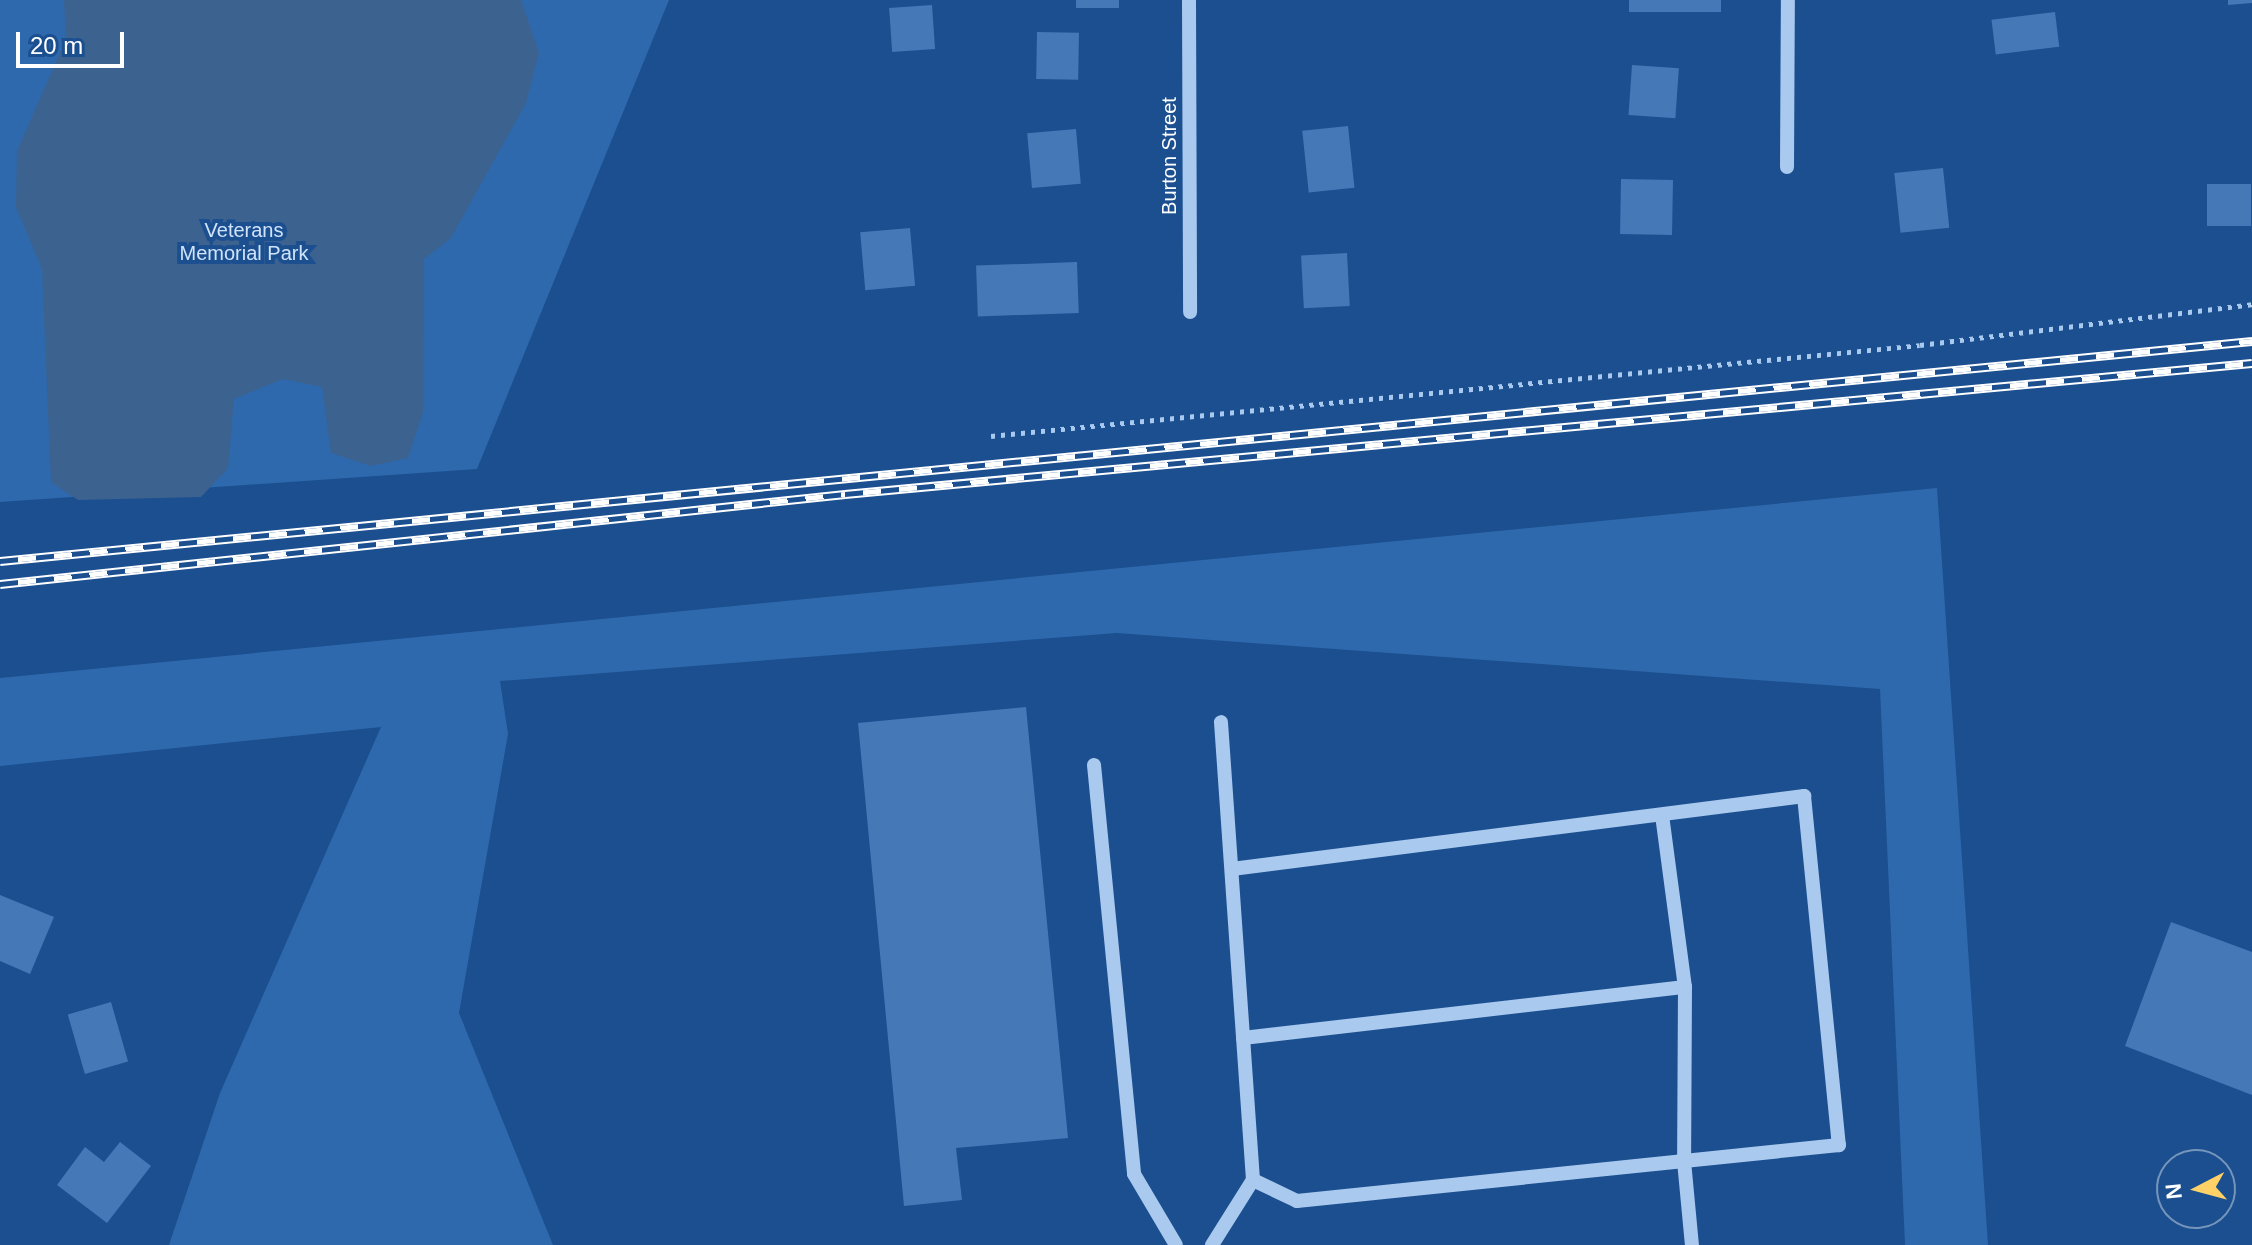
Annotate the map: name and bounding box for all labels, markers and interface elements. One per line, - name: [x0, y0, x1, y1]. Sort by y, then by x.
- scale bar: [20, 16, 128, 66]
- text: 20 m: [30, 32, 83, 59]
- street label: Burton Street: [1157, 97, 1181, 215]
- park label: Veterans Memorial Park: [180, 219, 308, 266]
- north arrow: [2156, 1149, 2236, 1229]
- text: N: [2160, 1182, 2187, 1201]

